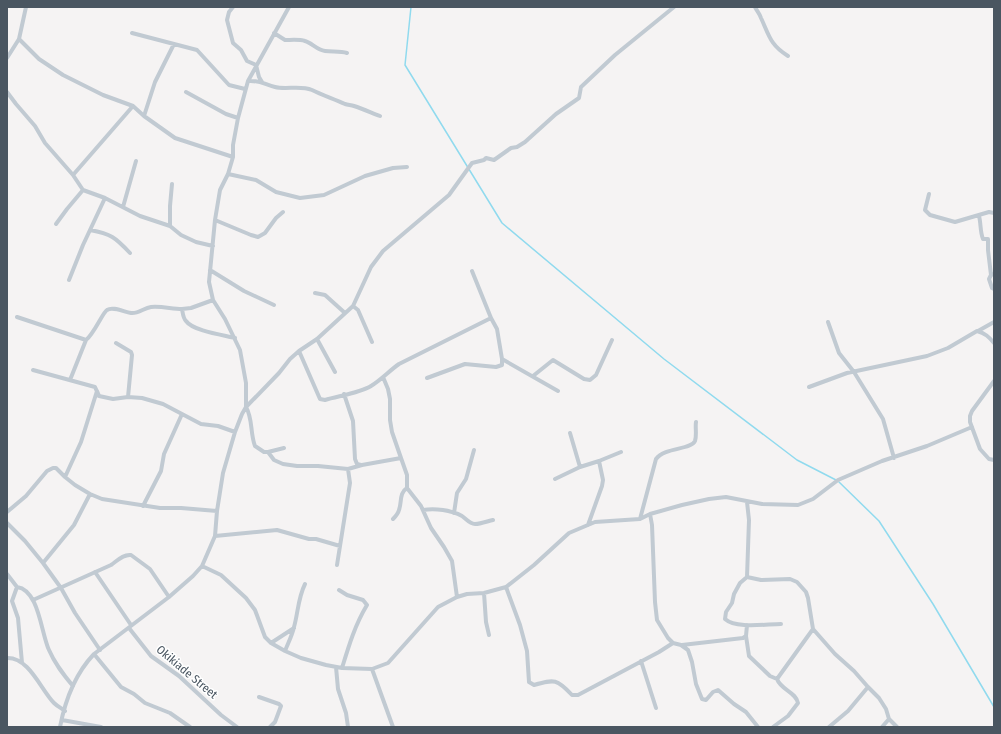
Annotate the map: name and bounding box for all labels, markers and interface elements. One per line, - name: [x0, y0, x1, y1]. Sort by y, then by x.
- street label: Okikiade Street: [154, 642, 220, 702]

